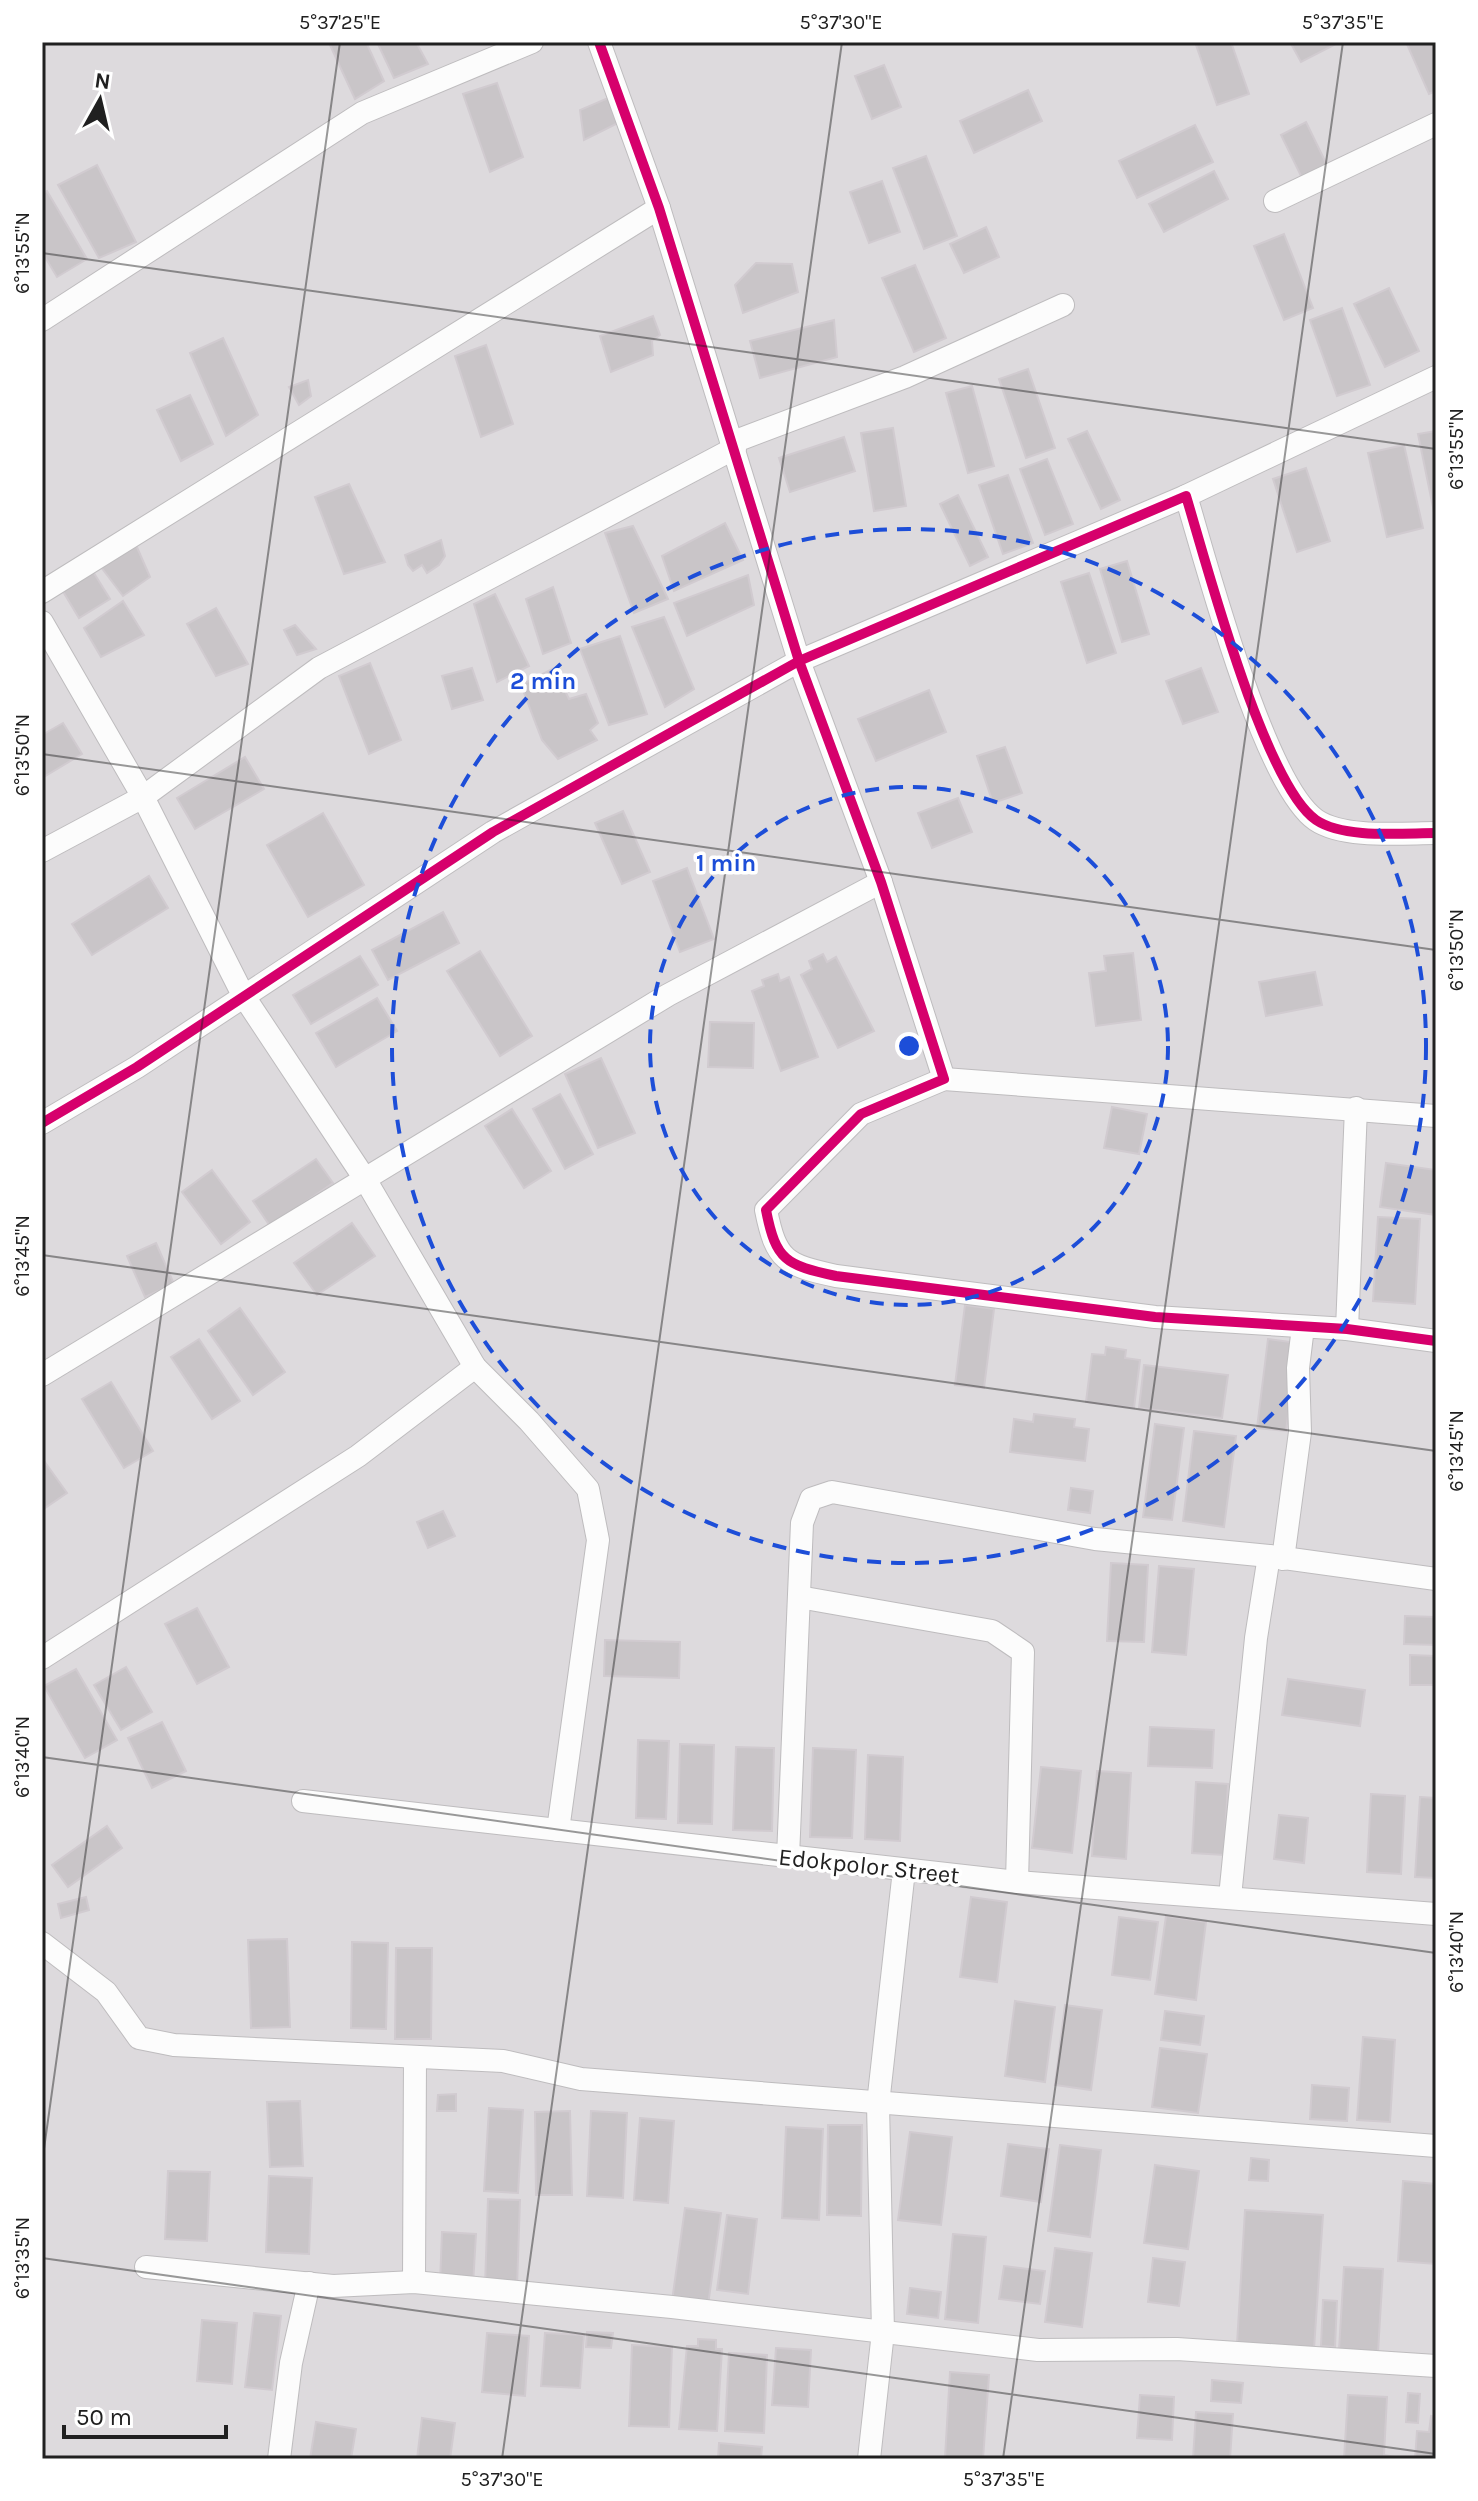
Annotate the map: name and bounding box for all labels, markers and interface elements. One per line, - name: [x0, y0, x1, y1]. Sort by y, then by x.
- text: 5°37'25"E: [299, 11, 381, 34]
- text: 5°37'30"E: [799, 11, 883, 34]
- text: 5°37'35"E: [1302, 11, 1384, 34]
- north arrow: [60, 60, 140, 140]
- text: N: [93, 67, 112, 95]
- text: 6°13'55"N: [11, 212, 34, 294]
- text: 6°13'55"N: [1445, 408, 1468, 490]
- text: 2 min: [510, 667, 576, 695]
- text: 6°13'50"N: [11, 714, 34, 796]
- text: 1 min: [696, 849, 756, 877]
- text: 6°13'50"N: [1445, 909, 1468, 991]
- centre of rings: [895, 1032, 923, 1060]
- text: 6°13'45"N: [11, 1215, 34, 1297]
- text: 6°13'45"N: [1445, 1410, 1468, 1492]
- text: 6°13'40"N: [11, 1716, 34, 1798]
- street label: Edokpolor Street: [777, 1843, 961, 1889]
- text: 6°13'40"N: [1445, 1911, 1468, 1993]
- text: 6°13'35"N: [11, 2217, 34, 2299]
- scale bar: [64, 2389, 226, 2439]
- text: 50 m: [76, 2403, 132, 2431]
- text: 5°37'30"E: [460, 2468, 544, 2491]
- text: 5°37'35"E: [963, 2468, 1045, 2491]

